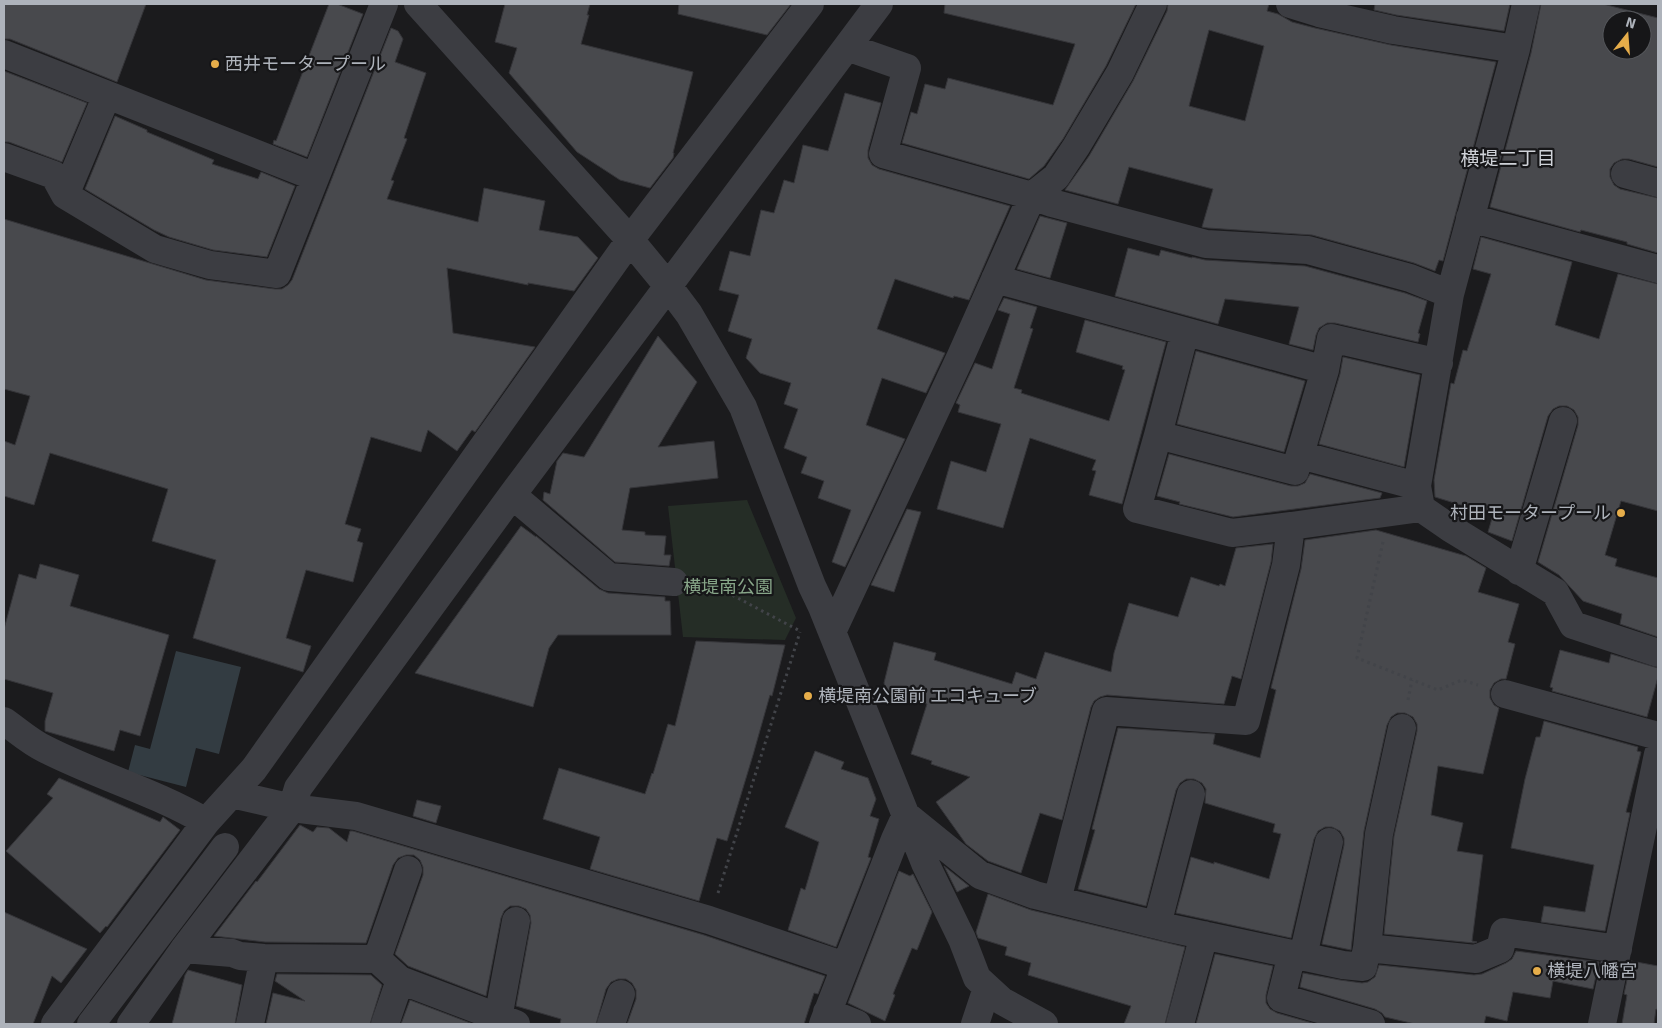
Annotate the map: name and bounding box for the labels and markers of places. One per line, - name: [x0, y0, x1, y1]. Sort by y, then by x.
- place label: 西井モータープール: [225, 53, 386, 75]
- marker: 西井モータープール: [209, 58, 221, 70]
- place label: 村田モータープール: [1450, 502, 1611, 524]
- marker: 村田モータープール: [1615, 507, 1627, 519]
- place label: 横堤南公園前 エコキューブ: [818, 685, 1037, 707]
- marker: 横堤南公園前 エコキューブ: [802, 690, 814, 702]
- place label: 横堤八幡宮: [1547, 960, 1637, 982]
- marker: 横堤八幡宮: [1531, 965, 1543, 977]

